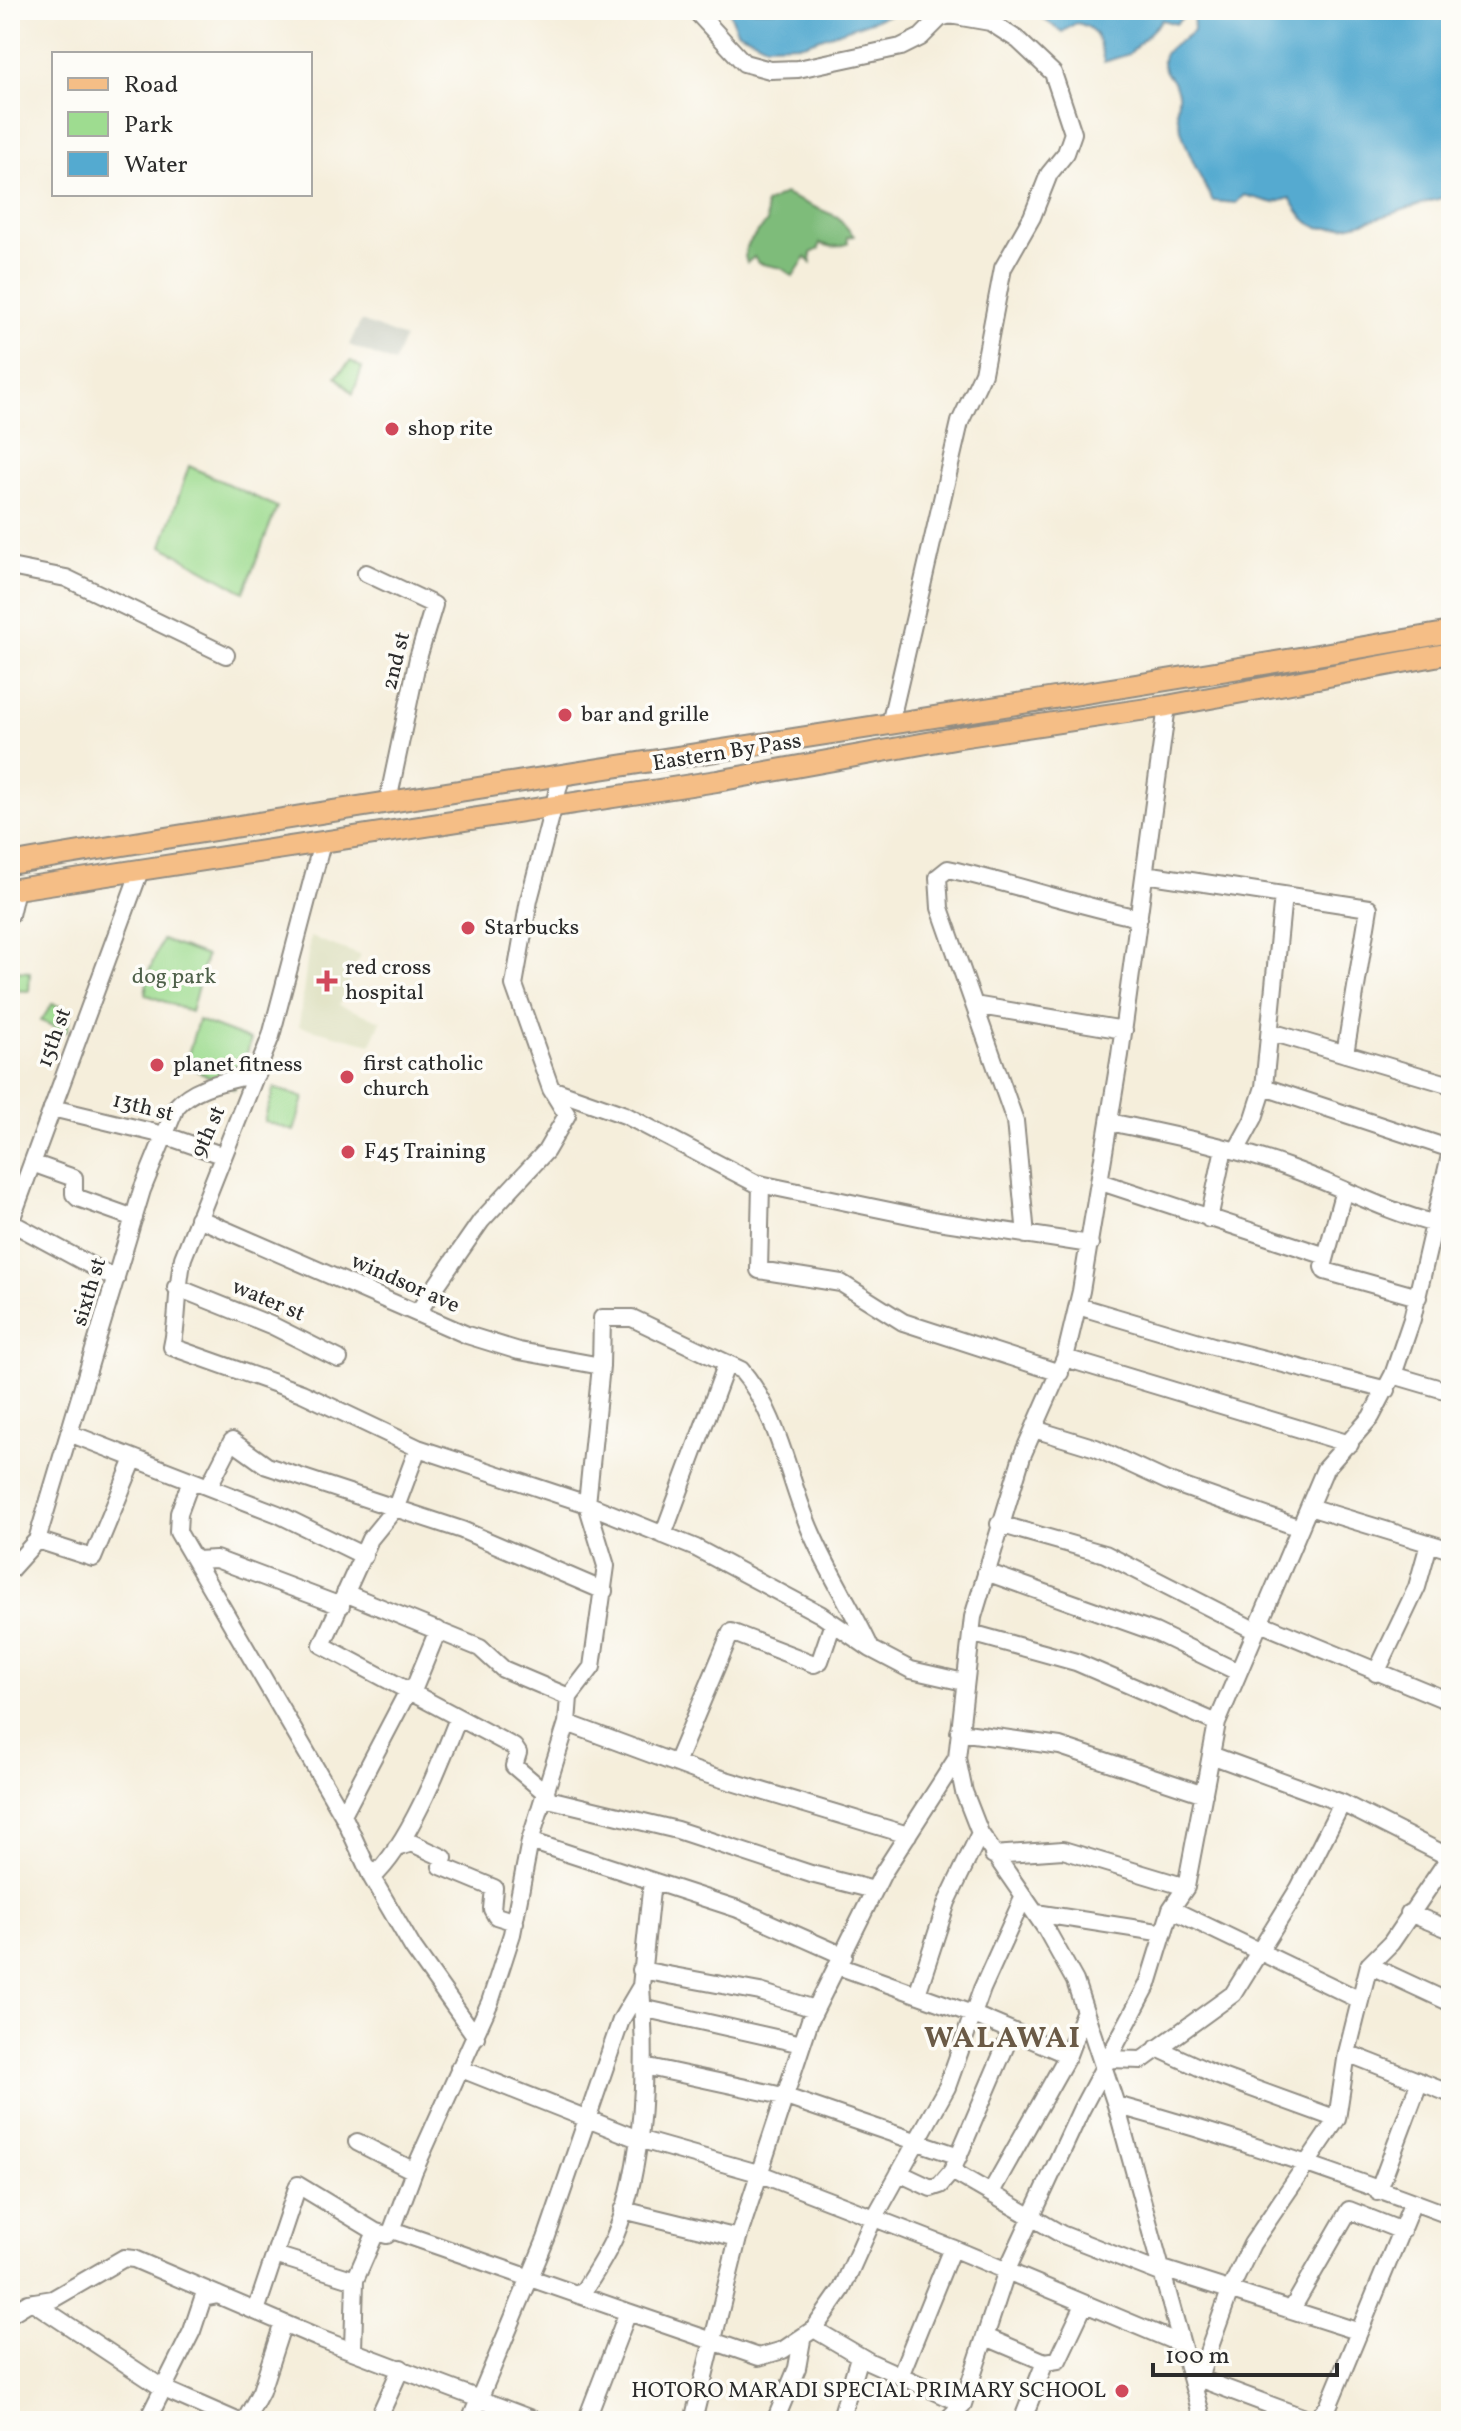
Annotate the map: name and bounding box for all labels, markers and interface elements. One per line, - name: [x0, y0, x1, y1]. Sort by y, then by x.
- legend: [52, 52, 312, 196]
- text: Road: [124, 69, 178, 103]
- text: Park: [124, 109, 173, 143]
- text: Water: [124, 149, 188, 183]
- place label: shop rite: [408, 414, 493, 445]
- marker: shop rite: [383, 420, 401, 438]
- street label: 2nd st: [375, 628, 419, 693]
- place label: bar and grille: [581, 700, 709, 731]
- marker: bar and grille: [556, 706, 574, 724]
- street label: Eastern By Pass: [650, 726, 804, 780]
- place label: Starbucks: [484, 913, 579, 944]
- marker: Starbucks: [459, 919, 477, 937]
- place label: red cross hospital: [345, 953, 431, 1009]
- park label: dog park: [132, 962, 216, 993]
- marker: red cross hospital: [316, 970, 338, 992]
- street label: 15th st: [30, 1004, 80, 1072]
- place label: first catholic church: [363, 1049, 484, 1105]
- place label: planet fitness: [173, 1050, 303, 1081]
- marker: planet fitness: [148, 1056, 166, 1074]
- marker: first catholic church: [338, 1068, 356, 1086]
- street label: 13th st: [109, 1085, 177, 1131]
- street label: 9th st: [184, 1101, 234, 1163]
- place label: F45 Training: [364, 1137, 486, 1168]
- marker: F45 Training: [339, 1143, 357, 1161]
- street label: windsor ave: [346, 1246, 464, 1322]
- street label: sixth st: [65, 1254, 115, 1330]
- street label: water st: [227, 1272, 309, 1330]
- district label: WALAWAI: [924, 2018, 1082, 2060]
- scale bar: [1153, 2327, 1337, 2377]
- text: 100 m: [1165, 2340, 1230, 2374]
- place label: HOTORO MARADI SPECIAL PRIMARY SCHOOL: [631, 2376, 1106, 2407]
- marker: HOTORO MARADI SPECIAL PRIMARY SCHOOL: [1113, 2382, 1131, 2400]

